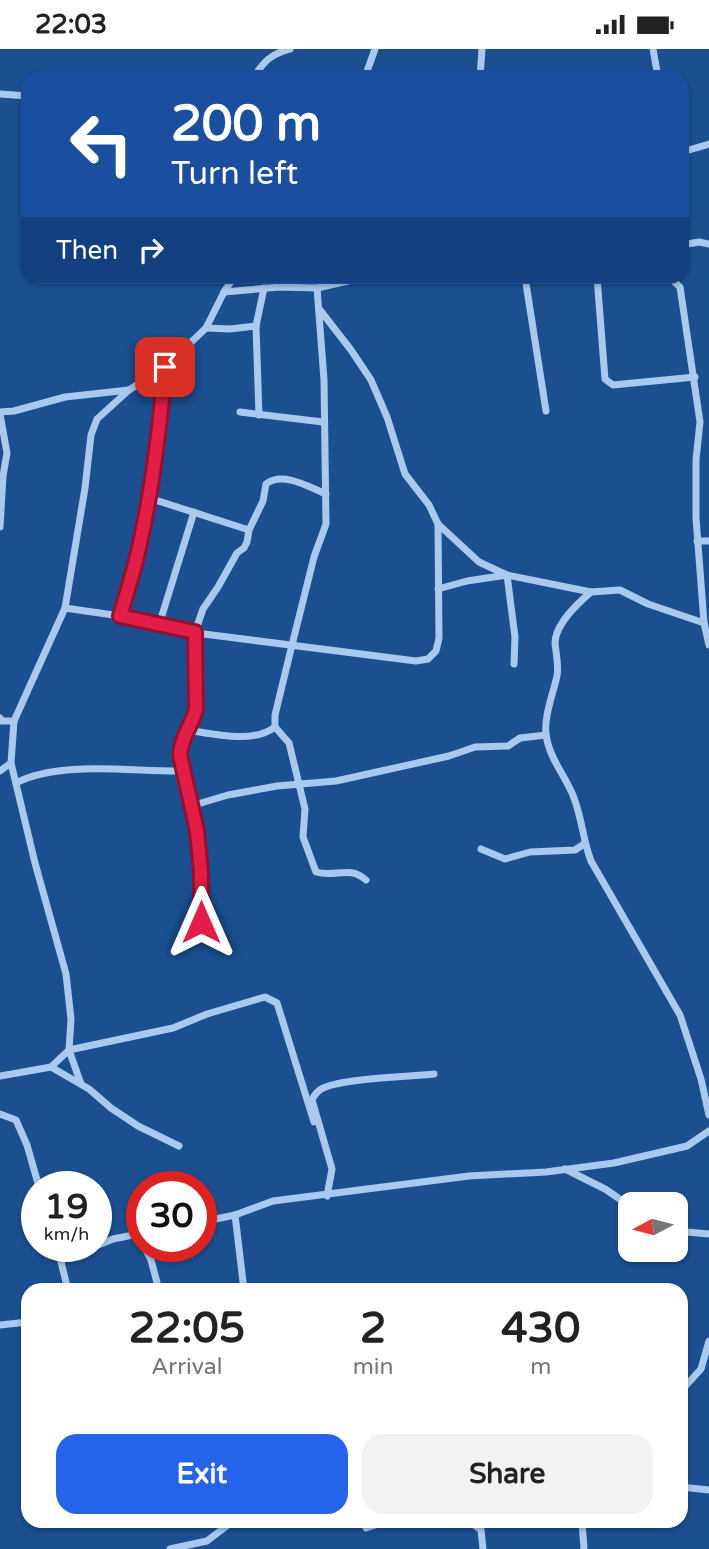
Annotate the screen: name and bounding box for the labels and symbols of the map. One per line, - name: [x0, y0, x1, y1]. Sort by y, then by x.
- pin: [135, 337, 195, 397]
- position arrow: [164, 885, 238, 959]
- speed limit sign: 30: [126, 1171, 217, 1262]
- north arrow: [618, 1192, 688, 1262]

